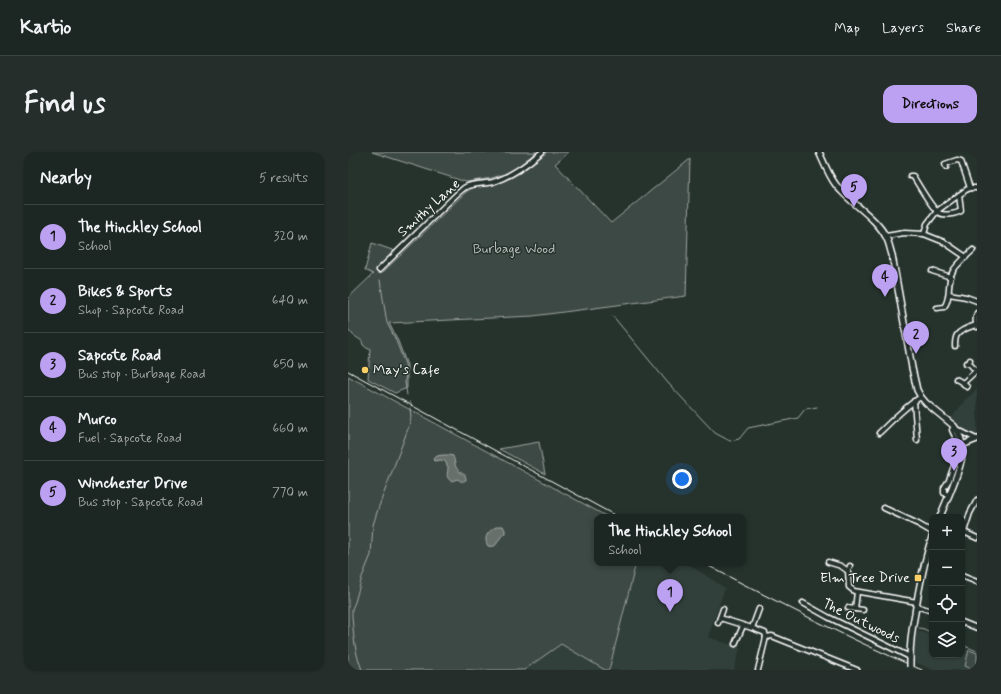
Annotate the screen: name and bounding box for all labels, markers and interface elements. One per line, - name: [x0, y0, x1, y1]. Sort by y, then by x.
- text: Kartio: [20, 15, 71, 40]
- text: Map: [834, 19, 860, 37]
- text: Layers: [882, 19, 924, 37]
- text: Share: [946, 19, 981, 37]
- button: Directions: [883, 85, 977, 123]
- text: Find us: [24, 86, 105, 123]
- text: Nearby: [40, 167, 92, 189]
- text: 5 results: [259, 170, 308, 187]
- pin: 5: [841, 174, 867, 207]
- street label: Smithy Lane: [394, 175, 464, 241]
- text: The Hinckley School: [78, 218, 202, 238]
- text: 1: [50, 228, 56, 245]
- text: 320 m: [274, 228, 308, 245]
- text: School: [78, 238, 112, 255]
- park label: Burbage Wood: [473, 240, 555, 258]
- pin: 4: [872, 264, 898, 297]
- text: Bikes & Sports: [78, 282, 172, 302]
- text: 2: [50, 292, 56, 309]
- text: 640 m: [272, 292, 308, 309]
- text: Shop · Sapcote Road: [78, 302, 184, 319]
- pin: 2: [903, 321, 929, 354]
- text: Sapcote Road: [78, 346, 161, 366]
- text: 3: [50, 356, 56, 373]
- text: 650 m: [273, 356, 308, 373]
- place label: May's Cafe: [373, 361, 440, 379]
- marker: May's Cafe: [360, 365, 370, 375]
- text: Bus stop · Burbage Road: [78, 366, 206, 383]
- text: Murco: [78, 410, 117, 430]
- text: 4: [49, 420, 57, 437]
- text: 660 m: [272, 420, 308, 437]
- text: Fuel · Sapcote Road: [78, 430, 182, 447]
- pin: 3: [941, 438, 967, 471]
- your location: [672, 469, 692, 489]
- text: Winchester Drive: [78, 474, 188, 494]
- text: 5: [49, 484, 57, 501]
- text: 770 m: [272, 484, 308, 501]
- text: Bus stop · Sapcote Road: [78, 494, 203, 511]
- popup: [594, 514, 746, 566]
- map controls: [929, 514, 965, 658]
- button: +: [929, 514, 965, 550]
- text: The Hinckley School: [608, 522, 732, 542]
- text: School: [608, 542, 642, 559]
- button: −: [929, 550, 965, 586]
- place label: Elm Tree Drive: [820, 569, 910, 587]
- marker: Elm Tree Drive: [913, 573, 923, 583]
- pin: 1: [657, 579, 683, 612]
- button: locate: [929, 586, 965, 622]
- street label: The Outwoods: [819, 595, 903, 647]
- button: layers: [929, 622, 965, 658]

